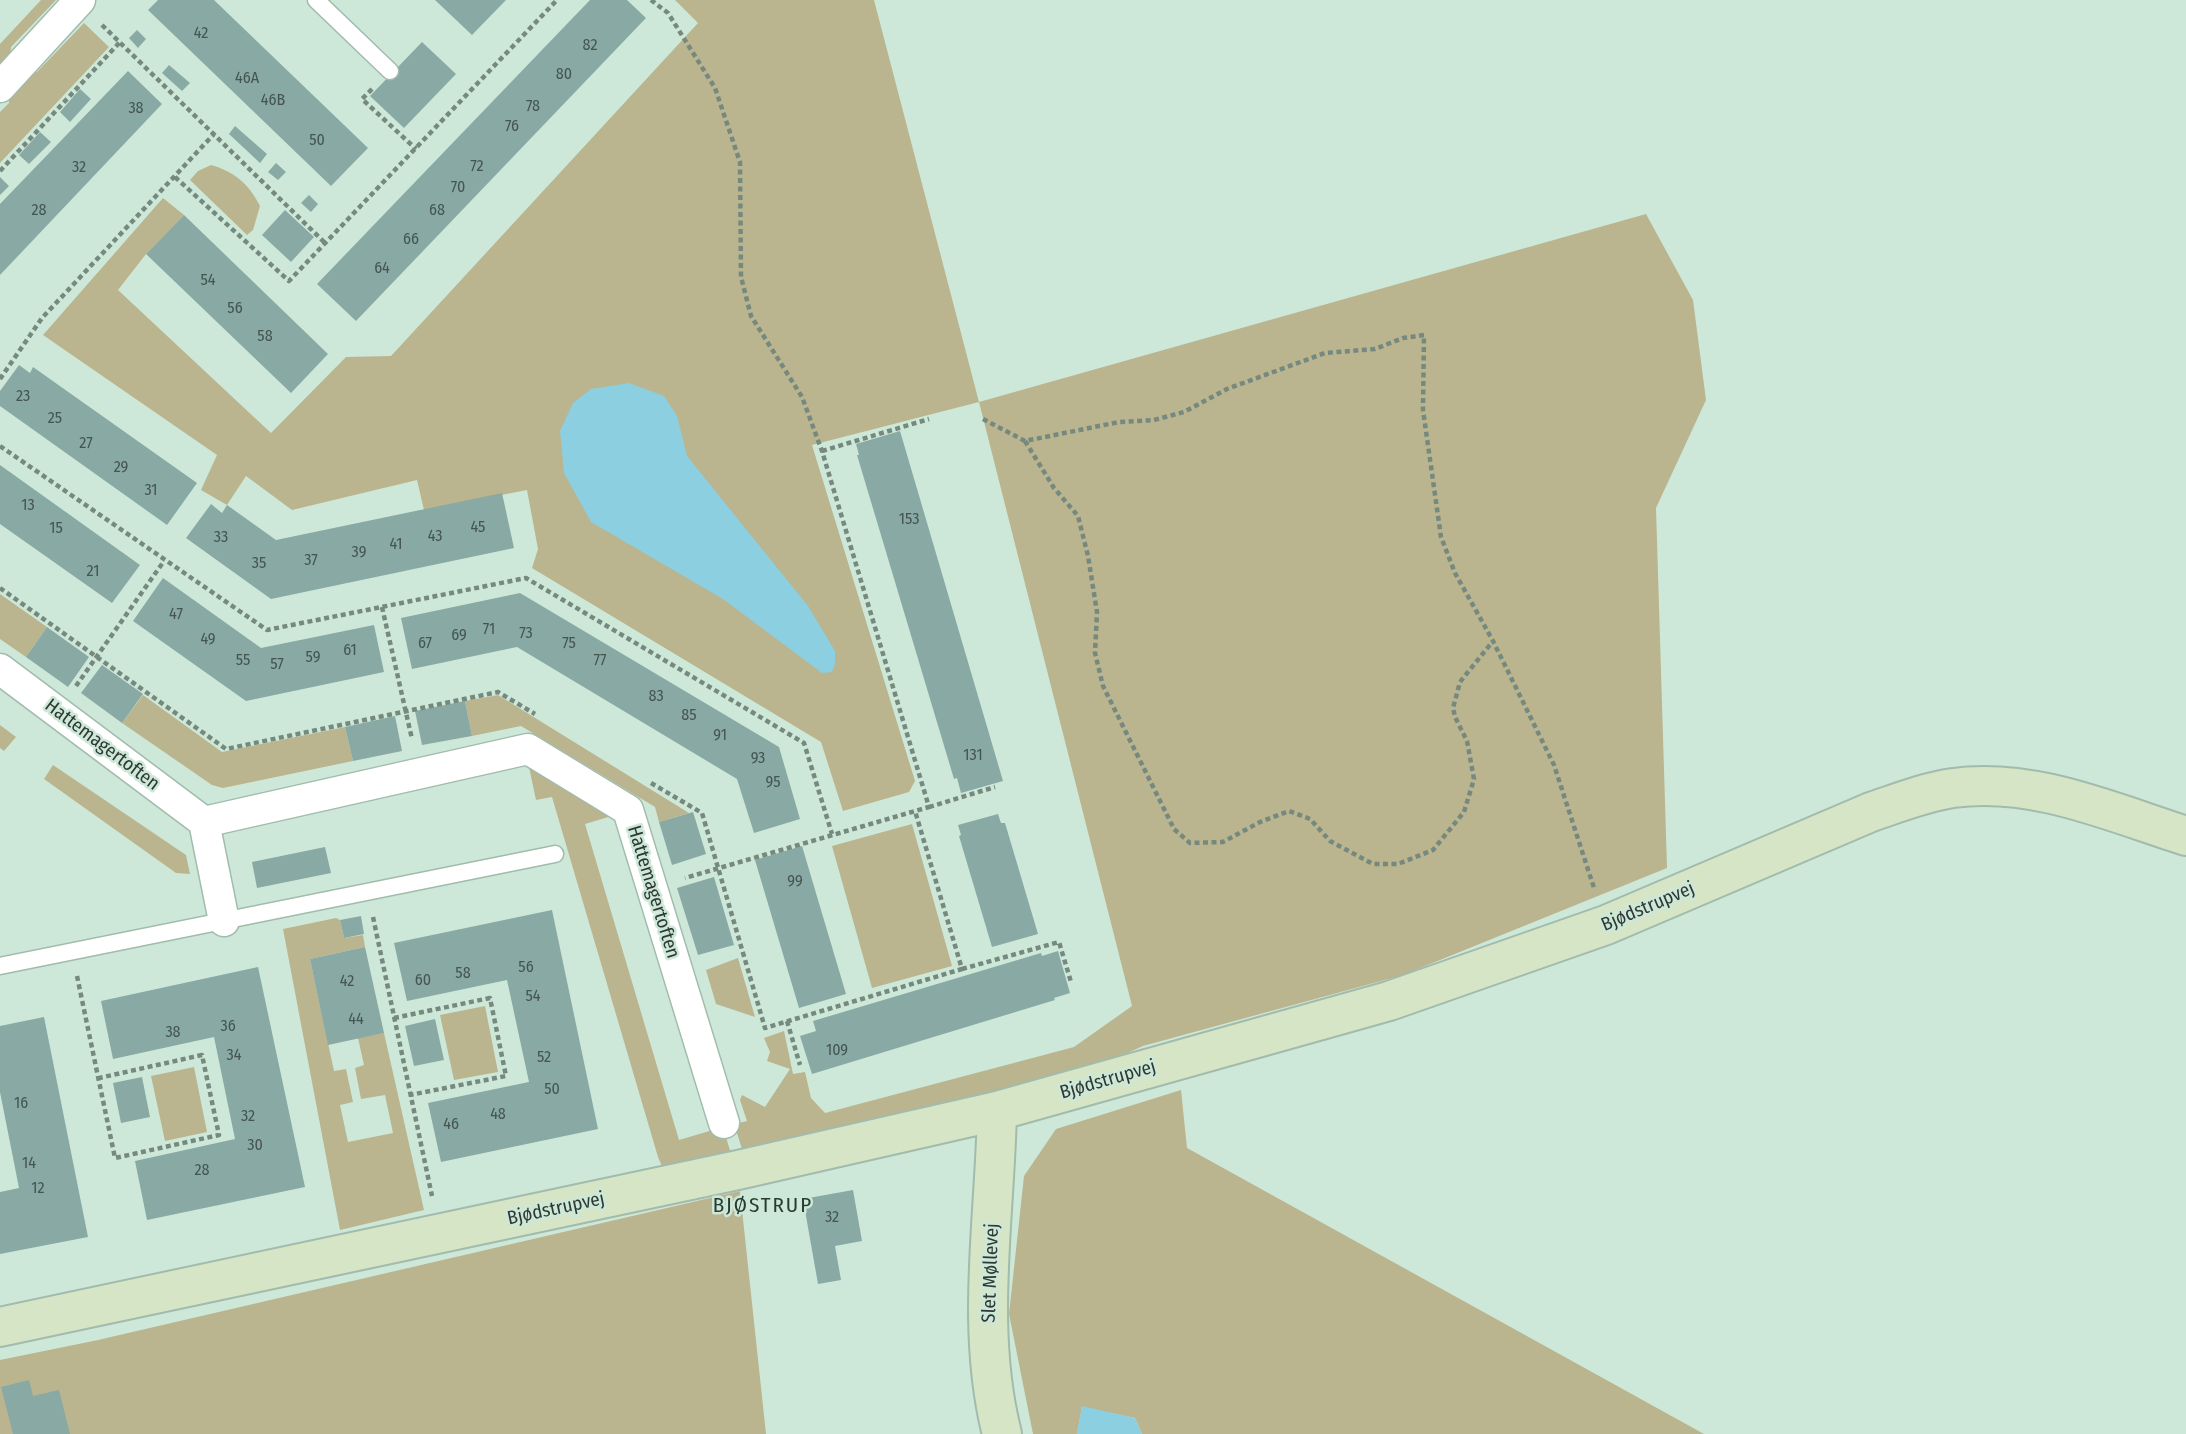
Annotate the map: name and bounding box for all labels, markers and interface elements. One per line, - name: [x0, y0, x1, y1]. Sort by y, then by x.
- house number: 42: [194, 24, 208, 44]
- house number: 82: [583, 36, 597, 56]
- house number: 80: [556, 65, 572, 85]
- house number: 46A: [235, 69, 259, 89]
- house number: 46B: [261, 91, 285, 111]
- house number: 78: [526, 97, 540, 117]
- house number: 38: [128, 99, 144, 119]
- house number: 76: [505, 117, 519, 137]
- house number: 50: [309, 131, 325, 151]
- house number: 72: [470, 157, 484, 177]
- house number: 32: [72, 158, 86, 178]
- house number: 70: [451, 178, 465, 198]
- house number: 28: [31, 201, 47, 221]
- house number: 68: [429, 201, 445, 221]
- house number: 66: [403, 230, 419, 250]
- house number: 64: [374, 259, 390, 279]
- house number: 54: [200, 271, 216, 291]
- house number: 56: [227, 299, 243, 319]
- house number: 58: [257, 327, 273, 347]
- house number: 23: [16, 387, 30, 407]
- house number: 25: [48, 409, 62, 429]
- house number: 27: [79, 434, 93, 454]
- house number: 29: [114, 458, 128, 478]
- house number: 31: [144, 481, 158, 501]
- house number: 13: [21, 496, 35, 516]
- house number: 153: [899, 510, 919, 530]
- house number: 45: [471, 518, 485, 538]
- house number: 15: [49, 519, 63, 539]
- house number: 43: [428, 527, 442, 547]
- house number: 33: [214, 528, 228, 548]
- house number: 41: [389, 535, 403, 555]
- house number: 39: [352, 543, 366, 563]
- house number: 37: [304, 551, 318, 571]
- house number: 35: [252, 554, 266, 574]
- house number: 21: [87, 562, 99, 582]
- house number: 47: [169, 605, 183, 625]
- house number: 71: [483, 620, 495, 640]
- house number: 73: [519, 624, 533, 644]
- house number: 69: [451, 626, 467, 646]
- house number: 49: [200, 630, 216, 650]
- house number: 67: [418, 634, 432, 654]
- house number: 75: [562, 634, 576, 654]
- house number: 61: [343, 641, 357, 661]
- house number: 59: [306, 648, 320, 668]
- house number: 55: [236, 651, 250, 671]
- house number: 77: [593, 651, 607, 671]
- house number: 57: [270, 655, 284, 675]
- house number: 83: [648, 687, 664, 707]
- street label: Hattemagertoften: [40, 694, 164, 796]
- house number: 85: [681, 706, 697, 726]
- house number: 91: [713, 726, 727, 746]
- house number: 131: [963, 746, 983, 766]
- house number: 93: [751, 749, 765, 769]
- house number: 95: [765, 773, 781, 793]
- street label: Hattemagertoften: [622, 823, 684, 961]
- house number: 99: [787, 872, 803, 892]
- street label: Bjødstrupvej: [1598, 877, 1698, 937]
- house number: 56: [518, 958, 534, 978]
- house number: 58: [455, 964, 471, 984]
- house number: 60: [415, 971, 431, 991]
- house number: 42: [340, 972, 354, 992]
- house number: 54: [525, 987, 541, 1007]
- house number: 44: [348, 1010, 364, 1030]
- house number: 36: [220, 1017, 236, 1037]
- house number: 38: [165, 1023, 181, 1043]
- house number: 109: [826, 1041, 848, 1061]
- house number: 34: [227, 1046, 241, 1066]
- house number: 52: [537, 1048, 551, 1068]
- street label: Bjødstrupvej: [1057, 1055, 1159, 1105]
- house number: 50: [544, 1080, 560, 1100]
- house number: 16: [14, 1094, 28, 1114]
- house number: 48: [490, 1105, 506, 1125]
- house number: 32: [241, 1107, 255, 1127]
- house number: 46: [443, 1115, 459, 1135]
- house number: 30: [247, 1136, 263, 1156]
- house number: 14: [22, 1154, 36, 1174]
- house number: 28: [194, 1161, 210, 1181]
- house number: 12: [31, 1179, 45, 1199]
- street label: Bjødstrupvej: [505, 1188, 607, 1230]
- district label: BJØSTRUP: [714, 1193, 812, 1219]
- house number: 32: [825, 1208, 839, 1228]
- street label: Slet Møllevej: [978, 1223, 1004, 1323]

